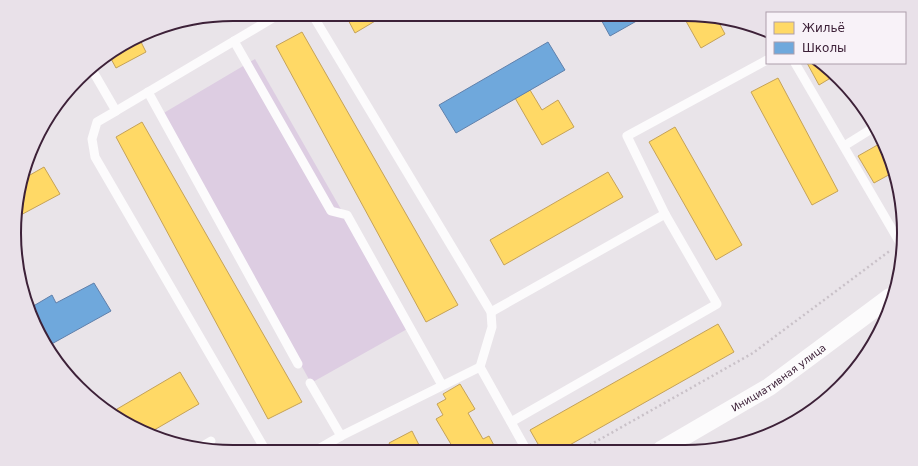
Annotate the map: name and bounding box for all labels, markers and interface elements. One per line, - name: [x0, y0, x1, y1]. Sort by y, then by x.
- legend: [766, 12, 906, 64]
- text: Жильё: [802, 21, 845, 35]
- text: Школы: [802, 41, 847, 55]
- street label: Инициативная улица: [729, 342, 828, 414]

